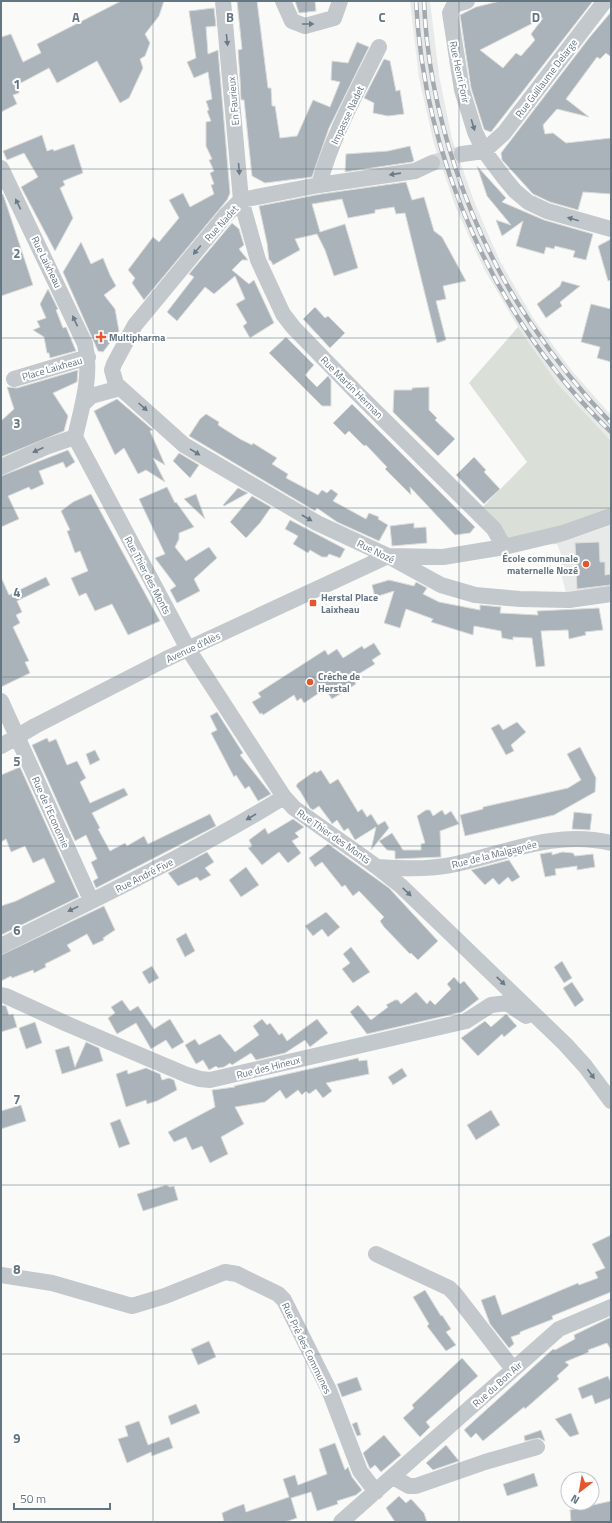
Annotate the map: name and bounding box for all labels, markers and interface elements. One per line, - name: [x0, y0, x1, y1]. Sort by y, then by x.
- text: A: [72, 7, 80, 27]
- text: B: [226, 7, 234, 27]
- text: C: [378, 7, 386, 27]
- text: D: [532, 7, 540, 27]
- one-way arrow: [302, 21, 315, 27]
- one-way arrow: [224, 34, 231, 46]
- street label: Rue Guillaume Delarge: [512, 36, 581, 121]
- street label: Rue Henri Forir: [446, 40, 474, 105]
- text: 1: [13, 74, 21, 94]
- street label: En Faurieux: [224, 75, 243, 126]
- street label: Impasse Nadet: [327, 83, 368, 147]
- one-way arrow: [470, 119, 476, 131]
- one-way arrow: [235, 163, 242, 175]
- one-way arrow: [389, 171, 401, 177]
- one-way arrow: [15, 198, 21, 209]
- street label: Rue Nadet: [201, 201, 242, 245]
- one-way arrow: [567, 216, 579, 222]
- street label: Rue Laixheau: [28, 234, 66, 291]
- text: 2: [13, 243, 21, 263]
- one-way arrow: [192, 245, 201, 255]
- one-way arrow: [71, 315, 78, 327]
- place label: Multipharma: [109, 330, 165, 345]
- marker: Multipharma: [96, 332, 106, 342]
- street label: Place Laixheau: [20, 353, 84, 384]
- street label: Rue Martin Herman: [317, 353, 386, 422]
- one-way arrow: [138, 402, 148, 411]
- text: 3: [13, 413, 21, 433]
- one-way arrow: [32, 447, 44, 453]
- one-way arrow: [189, 448, 201, 455]
- one-way arrow: [301, 514, 313, 521]
- street label: Rue Thier des Monts: [121, 534, 175, 617]
- street label: Rue Nozé: [354, 536, 397, 567]
- place label: École communale maternelle Nozé: [502, 551, 578, 578]
- marker: École communale maternelle Nozé: [581, 559, 591, 569]
- text: 4: [13, 582, 21, 602]
- place label: Herstal Place Laixheau: [321, 590, 378, 617]
- marker: Herstal Place Laixheau: [308, 598, 318, 608]
- street label: Avenue d'Alès: [164, 628, 223, 667]
- place label: Crêche de Herstal: [318, 669, 360, 696]
- marker: Crêche de Herstal: [305, 677, 315, 687]
- text: 5: [13, 751, 21, 771]
- street label: Rue de l'Economie: [28, 774, 73, 850]
- street label: Rue Thier des Monts: [294, 805, 374, 868]
- one-way arrow: [245, 814, 257, 821]
- street label: Rue de la Malgagnée: [450, 837, 538, 872]
- street label: Rue André Five: [113, 854, 176, 896]
- one-way arrow: [402, 887, 411, 896]
- one-way arrow: [68, 906, 79, 913]
- text: 6: [13, 920, 21, 940]
- one-way arrow: [496, 976, 506, 986]
- street label: Rue des Hineux: [235, 1052, 302, 1083]
- one-way arrow: [587, 1069, 595, 1080]
- text: 7: [13, 1089, 21, 1109]
- text: 8: [13, 1259, 21, 1279]
- street label: Rue Pré des Communes: [278, 1300, 335, 1397]
- street label: Rue du Bon Air: [469, 1358, 526, 1411]
- text: 9: [13, 1428, 21, 1448]
- north arrow: [560, 1471, 600, 1511]
- scale bar: [14, 1485, 110, 1511]
- text: 50 m: [20, 1489, 46, 1508]
- text: N: [567, 1491, 582, 1508]

